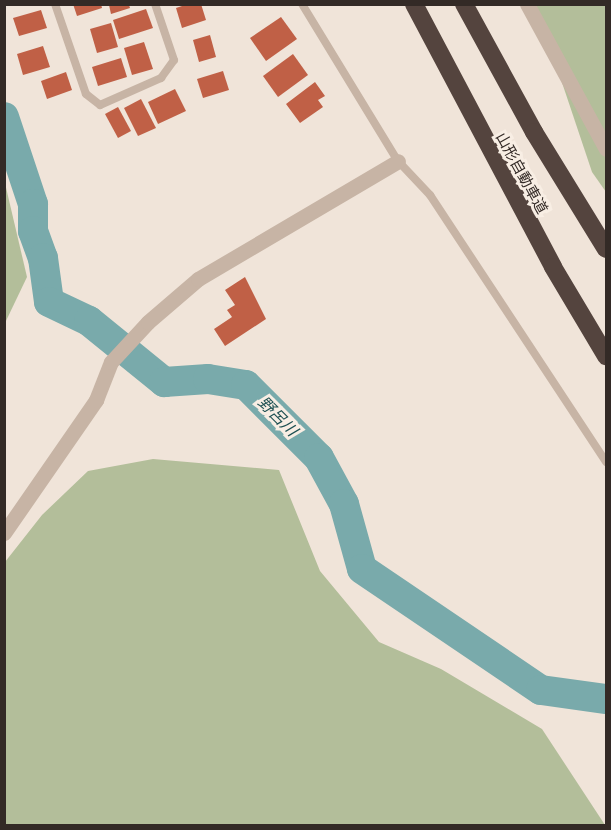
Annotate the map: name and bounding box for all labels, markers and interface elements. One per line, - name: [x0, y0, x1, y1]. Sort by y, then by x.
- street label: 山形自動車道: [492, 129, 552, 217]
- water label: 野呂川: [254, 392, 302, 440]

